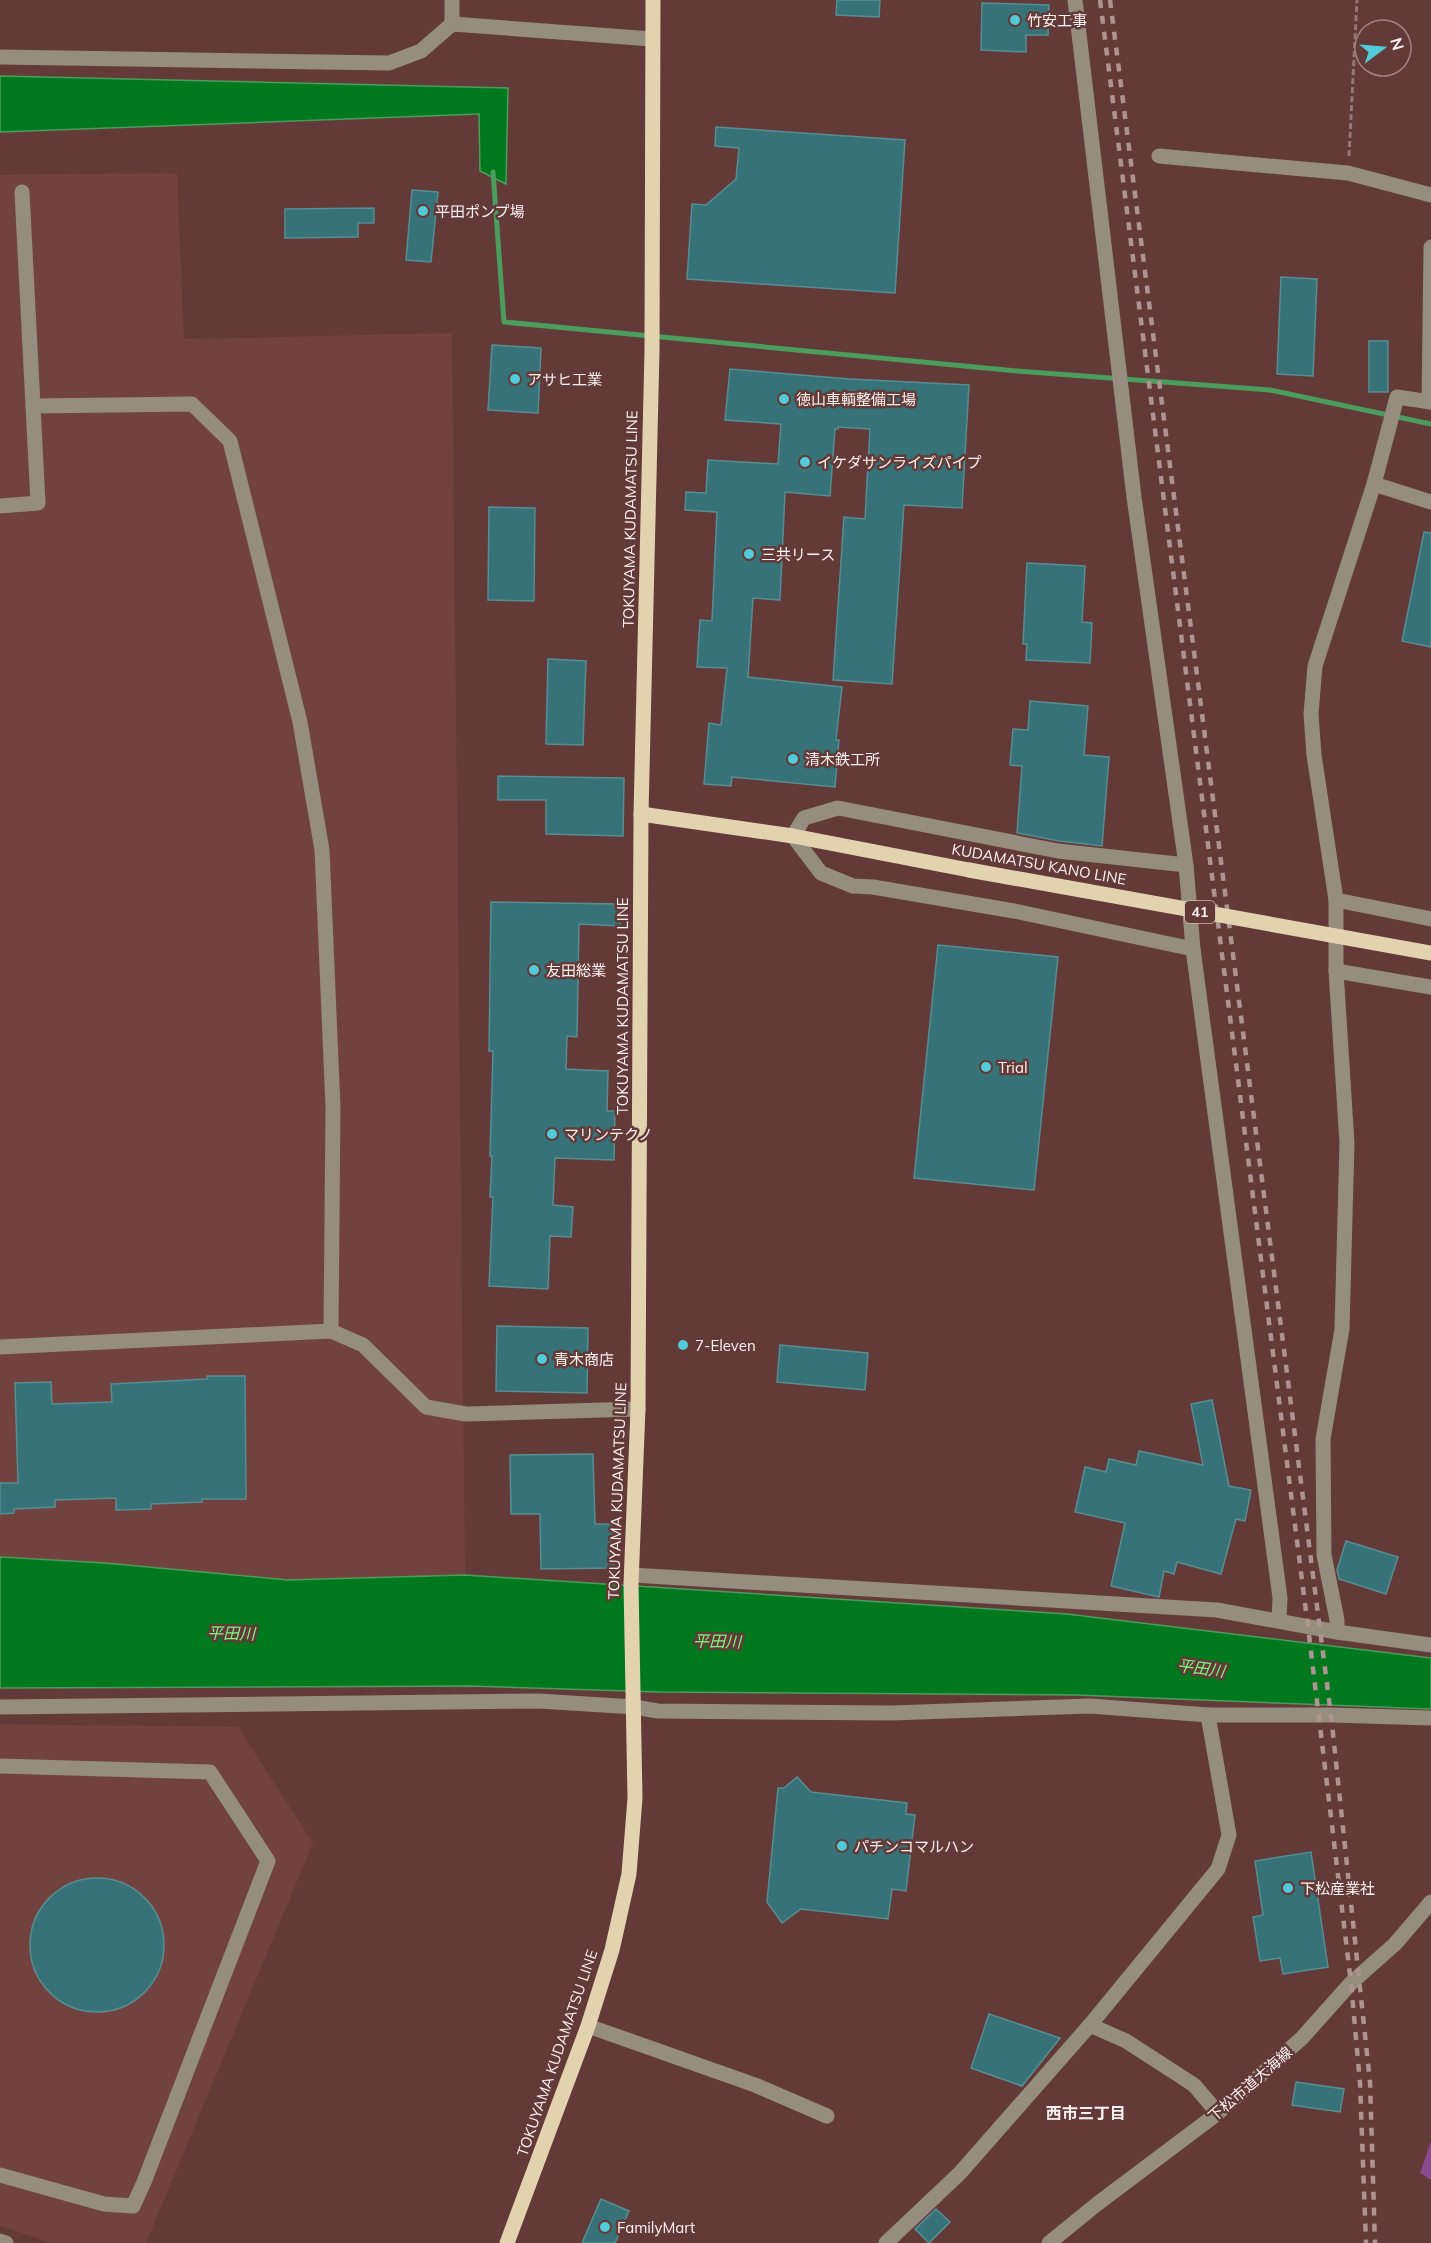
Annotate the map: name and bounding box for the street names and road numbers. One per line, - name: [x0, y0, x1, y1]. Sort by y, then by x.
- street label: TOKUYAMA KUDAMATSU LINE: [619, 410, 641, 628]
- street label: KUDAMATSU KANO LINE: [950, 839, 1128, 889]
- street label: TOKUYAMA KUDAMATSU LINE: [613, 897, 632, 1115]
- road number: 41: [1185, 901, 1215, 923]
- street label: TOKUYAMA KUDAMATSU LINE: [604, 1382, 630, 1600]
- street label: TOKUYAMA KUDAMATSU LINE: [513, 1947, 601, 2159]
- street label: 下松市道大海線: [1204, 2042, 1296, 2126]

